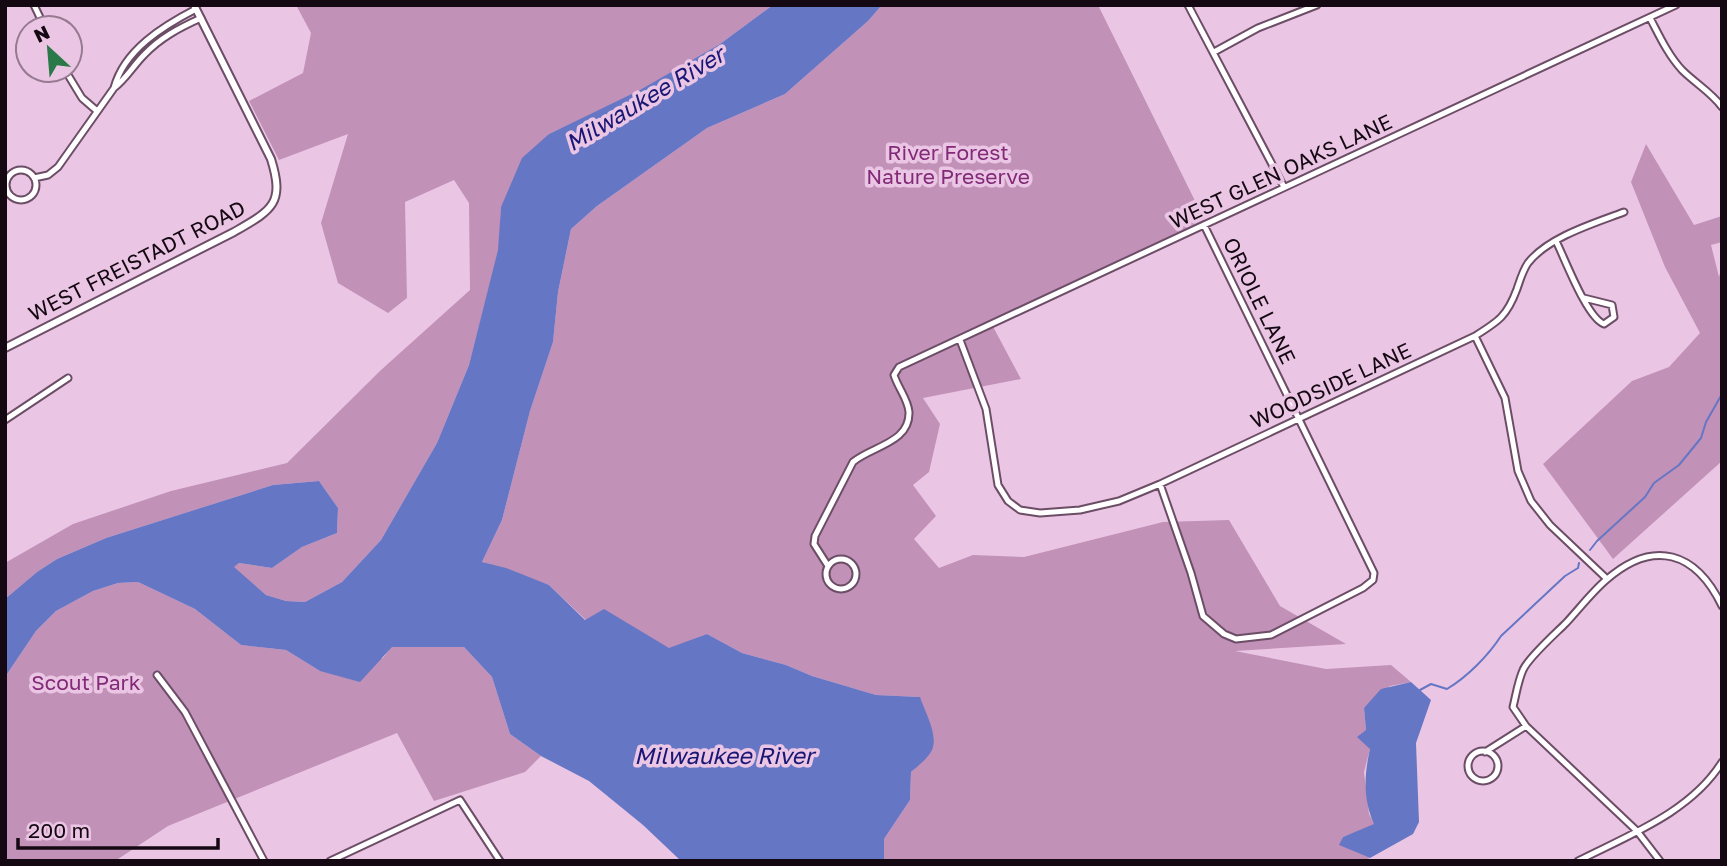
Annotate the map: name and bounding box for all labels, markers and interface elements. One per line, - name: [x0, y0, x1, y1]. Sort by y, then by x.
- north arrow: [14, 14, 84, 84]
- text: N: [30, 20, 53, 47]
- water label: Milwaukee River: [560, 38, 731, 156]
- street label: WEST GLEN OAKS LANE: [1165, 108, 1396, 234]
- park label: River Forest Nature Preserve: [866, 139, 1030, 189]
- street label: WEST FREISTADT ROAD: [24, 194, 249, 326]
- street label: ORIOLE LANE: [1218, 233, 1302, 368]
- street label: WOODSIDE LANE: [1246, 337, 1415, 434]
- park label: Scout Park: [31, 669, 141, 695]
- water label: Milwaukee River: [634, 741, 817, 769]
- scale bar: [18, 806, 217, 850]
- text: 200 m: [28, 817, 90, 843]

